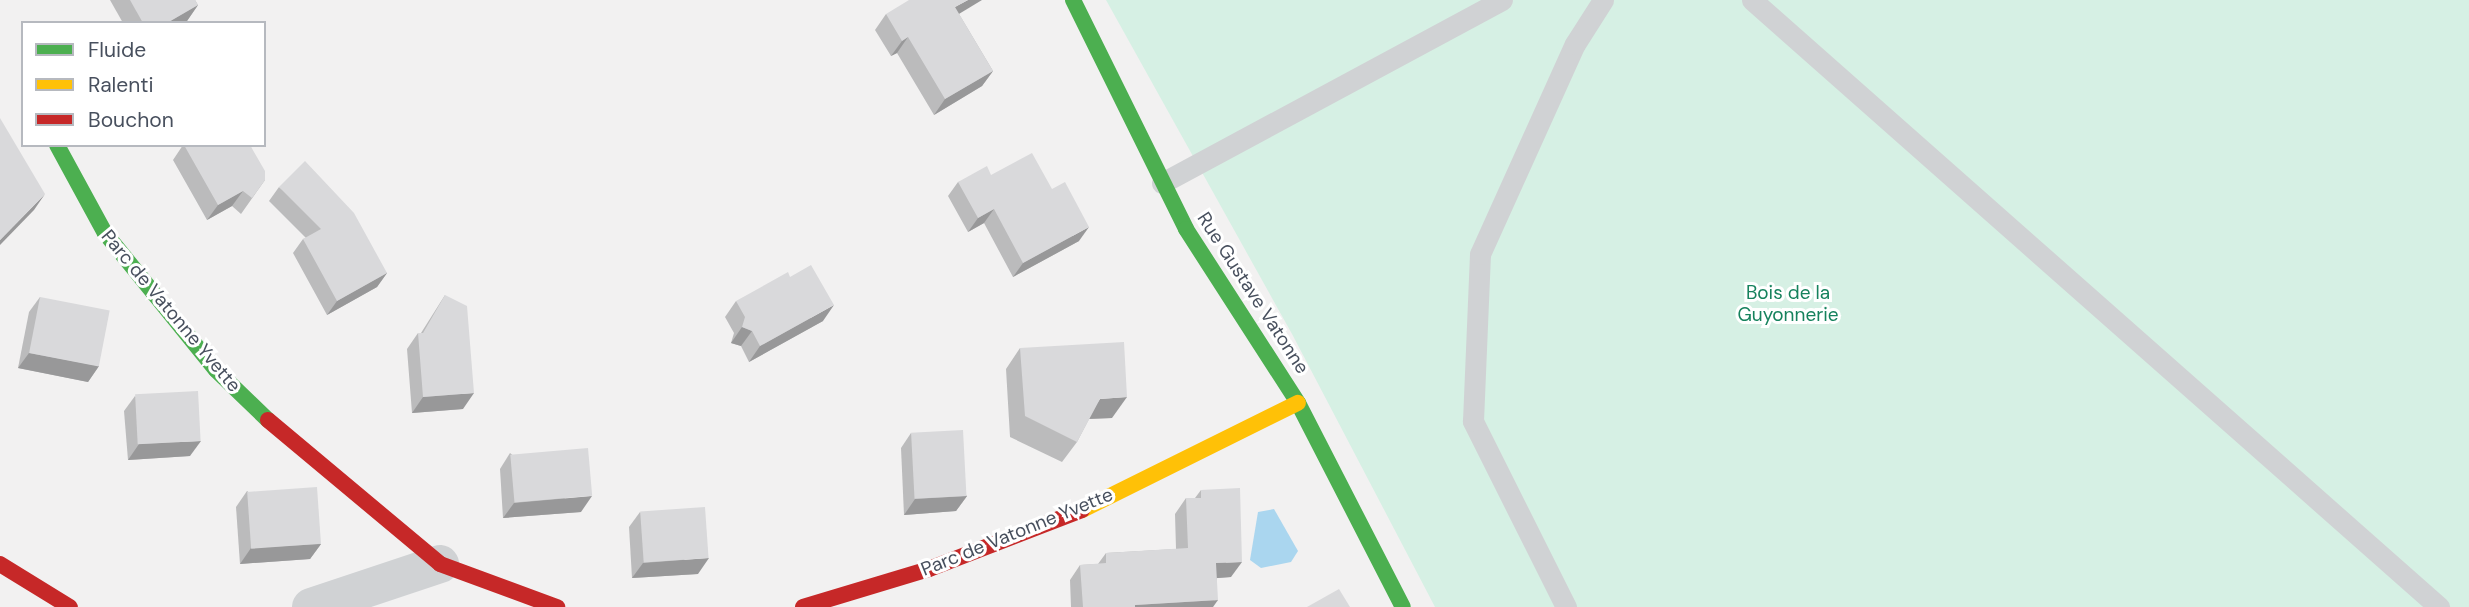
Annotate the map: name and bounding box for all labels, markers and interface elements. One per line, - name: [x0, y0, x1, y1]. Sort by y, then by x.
- legend: [21, 21, 266, 147]
- text: Fluide: [88, 36, 146, 64]
- text: Ralenti: [88, 71, 154, 99]
- text: Bouchon: [88, 106, 174, 134]
- street label: Rue Gustave Vatonne: [1192, 208, 1314, 378]
- street label: Parc de Vatonne Yvette: [96, 225, 246, 397]
- park label: Bois de la Guyonnerie: [1737, 282, 1839, 326]
- street label: Parc de Vatonne Yvette: [918, 483, 1116, 581]

